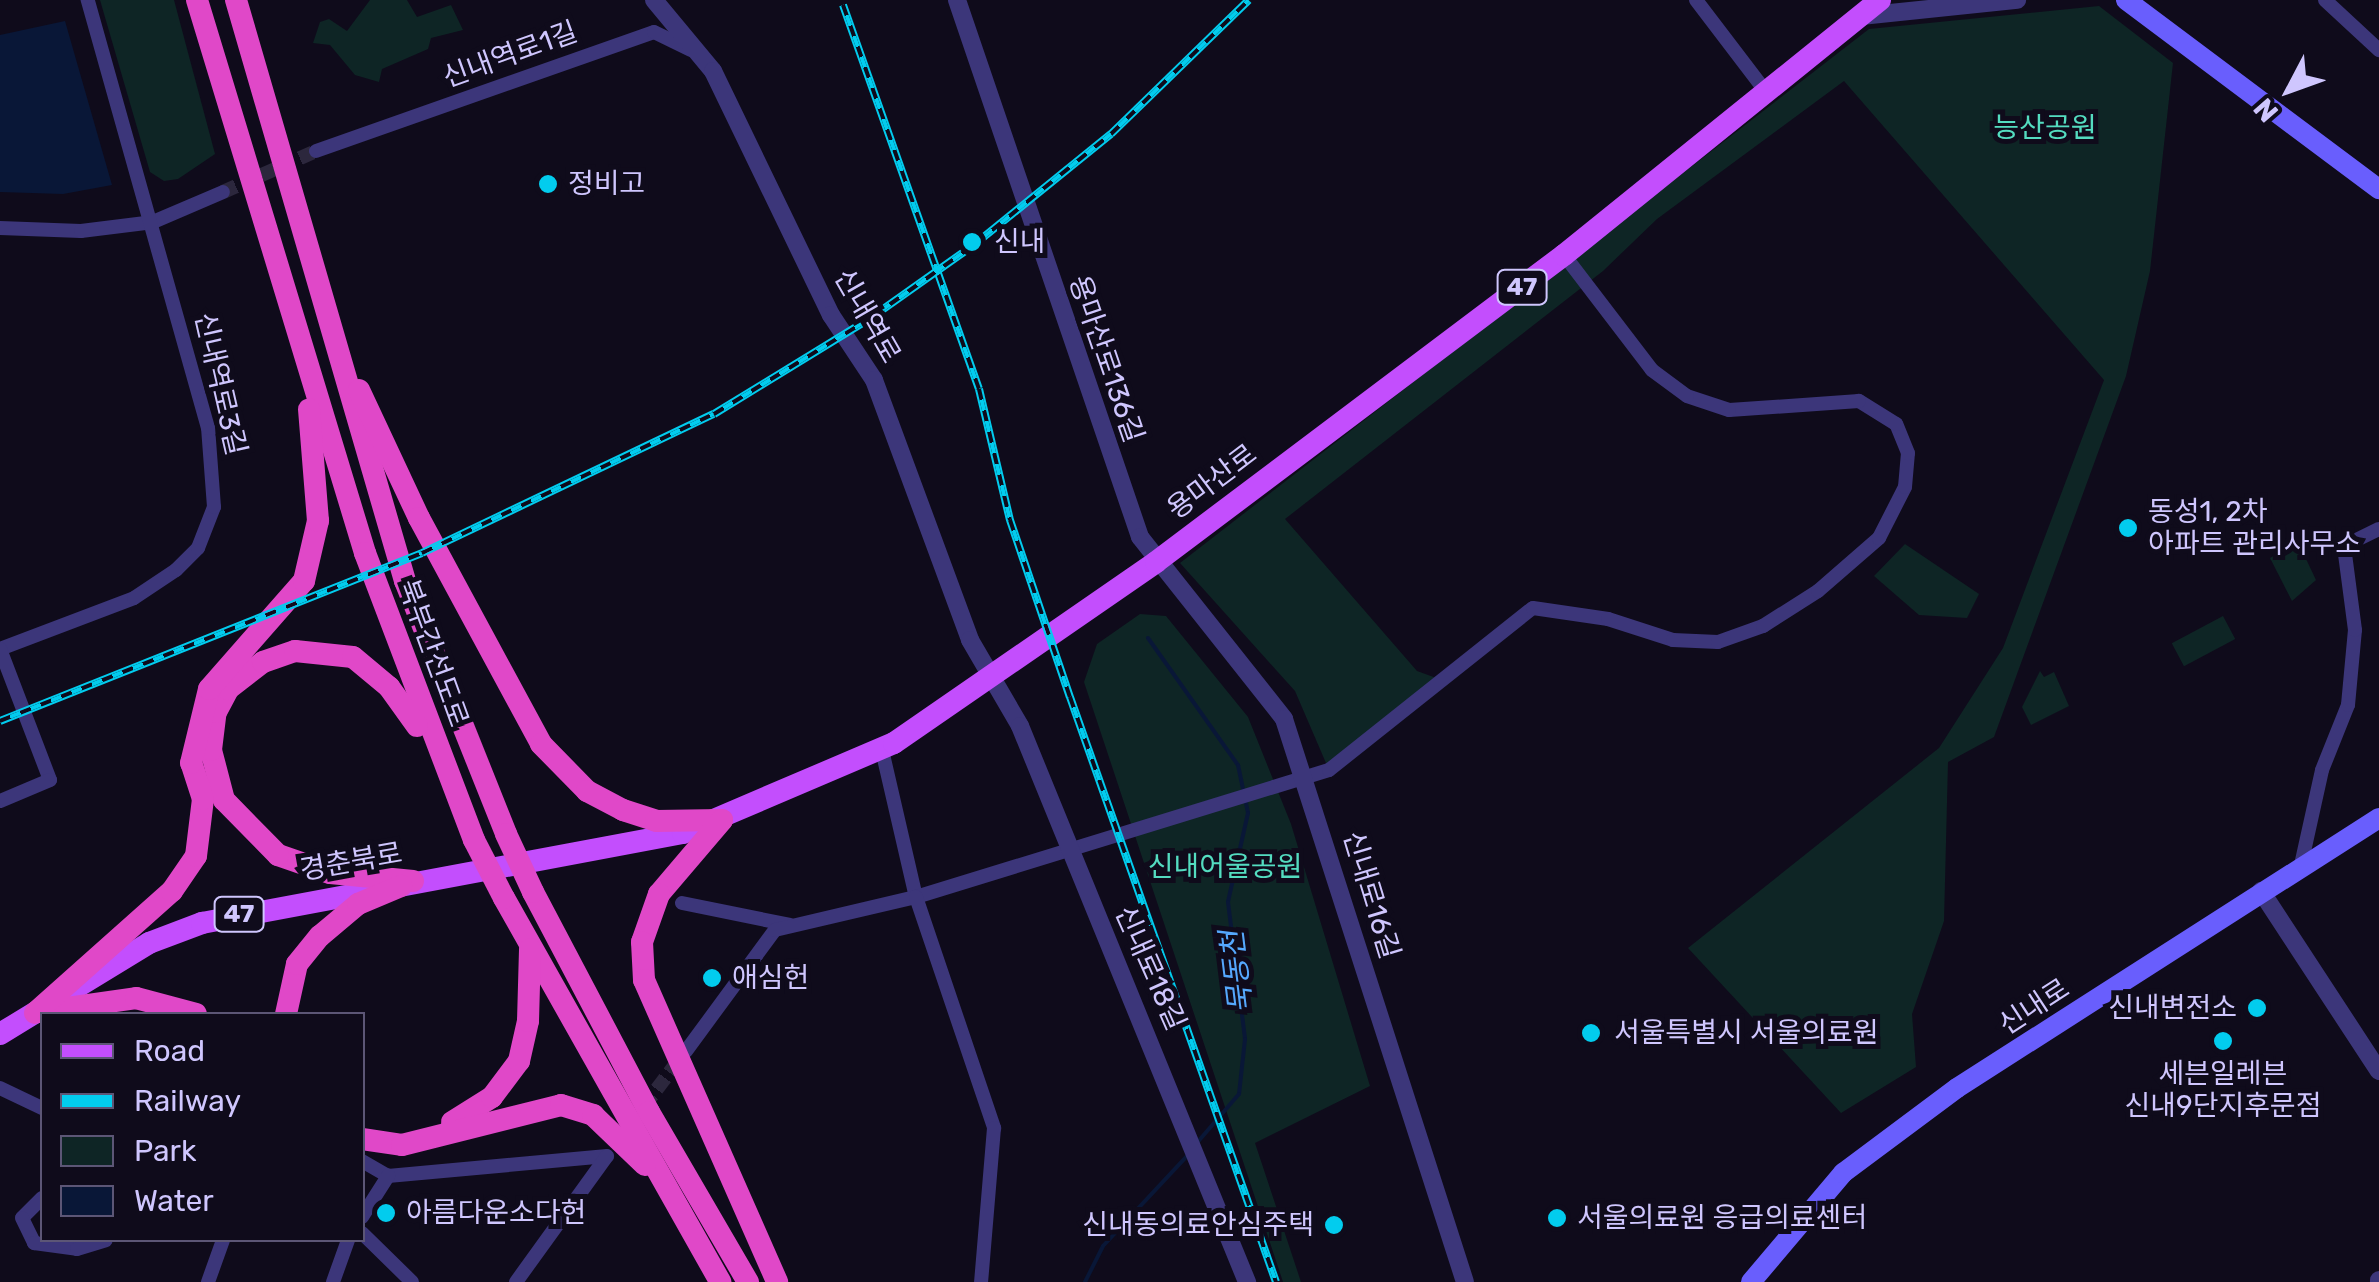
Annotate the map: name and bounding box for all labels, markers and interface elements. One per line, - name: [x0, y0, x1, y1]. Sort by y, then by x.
- street label: 신내역로1길: [438, 15, 582, 95]
- north arrow: [2239, 40, 2339, 140]
- text: N: [2247, 92, 2285, 128]
- park label: 능산공원: [1993, 111, 2097, 145]
- place label: 정비고: [568, 167, 645, 201]
- marker: 정비고: [537, 173, 559, 195]
- place label: 신내: [994, 225, 1046, 259]
- marker: 신내: [959, 229, 985, 255]
- street label: 신내역로: [827, 263, 907, 369]
- road number: 47: [1494, 267, 1550, 307]
- street label: 용마산로136길: [1062, 271, 1150, 447]
- street label: 신내역로3길: [187, 309, 253, 459]
- street label: 용마산로: [1161, 438, 1263, 526]
- place label: 동성1, 2차 아파트 관리사무소: [2148, 495, 2361, 561]
- marker: 동성1, 2차 아파트 관리사무소: [2117, 517, 2139, 539]
- street label: 북부간선도로: [391, 575, 475, 731]
- street label: 신내로16길: [1336, 827, 1406, 963]
- street label: 경춘북로: [297, 837, 405, 887]
- park label: 신내어울공원: [1148, 850, 1302, 884]
- road number: 47: [212, 894, 266, 934]
- street label: 신내로18길: [1108, 900, 1192, 1036]
- water label: 묵동천: [1214, 929, 1260, 1015]
- place label: 애심헌: [732, 961, 809, 995]
- marker: 애심헌: [701, 967, 723, 989]
- street label: 신내로: [1992, 972, 2076, 1042]
- place label: 신내변전소: [2108, 991, 2237, 1025]
- marker: 신내변전소: [2246, 997, 2268, 1019]
- legend: [40, 1012, 365, 1242]
- place label: 서울특별시 서울의료원: [1614, 1016, 1878, 1050]
- marker: 서울특별시 서울의료원: [1578, 1020, 1604, 1046]
- marker: 세븐일레븐 신내9단지후문점: [2212, 1030, 2234, 1052]
- text: Road: [134, 1033, 205, 1069]
- place label: 세븐일레븐 신내9단지후문점: [2125, 1057, 2321, 1123]
- text: Railway: [134, 1083, 241, 1119]
- text: Park: [134, 1133, 196, 1169]
- text: Water: [134, 1183, 214, 1219]
- place label: 아름다운소다헌: [406, 1196, 586, 1230]
- place label: 서울의료원 응급의료센터: [1577, 1201, 1867, 1235]
- marker: 아름다운소다헌: [375, 1202, 397, 1224]
- marker: 서울의료원 응급의료센터: [1546, 1207, 1568, 1229]
- place label: 신내동의료안심주택: [1082, 1208, 1314, 1242]
- marker: 신내동의료안심주택: [1323, 1214, 1345, 1236]

